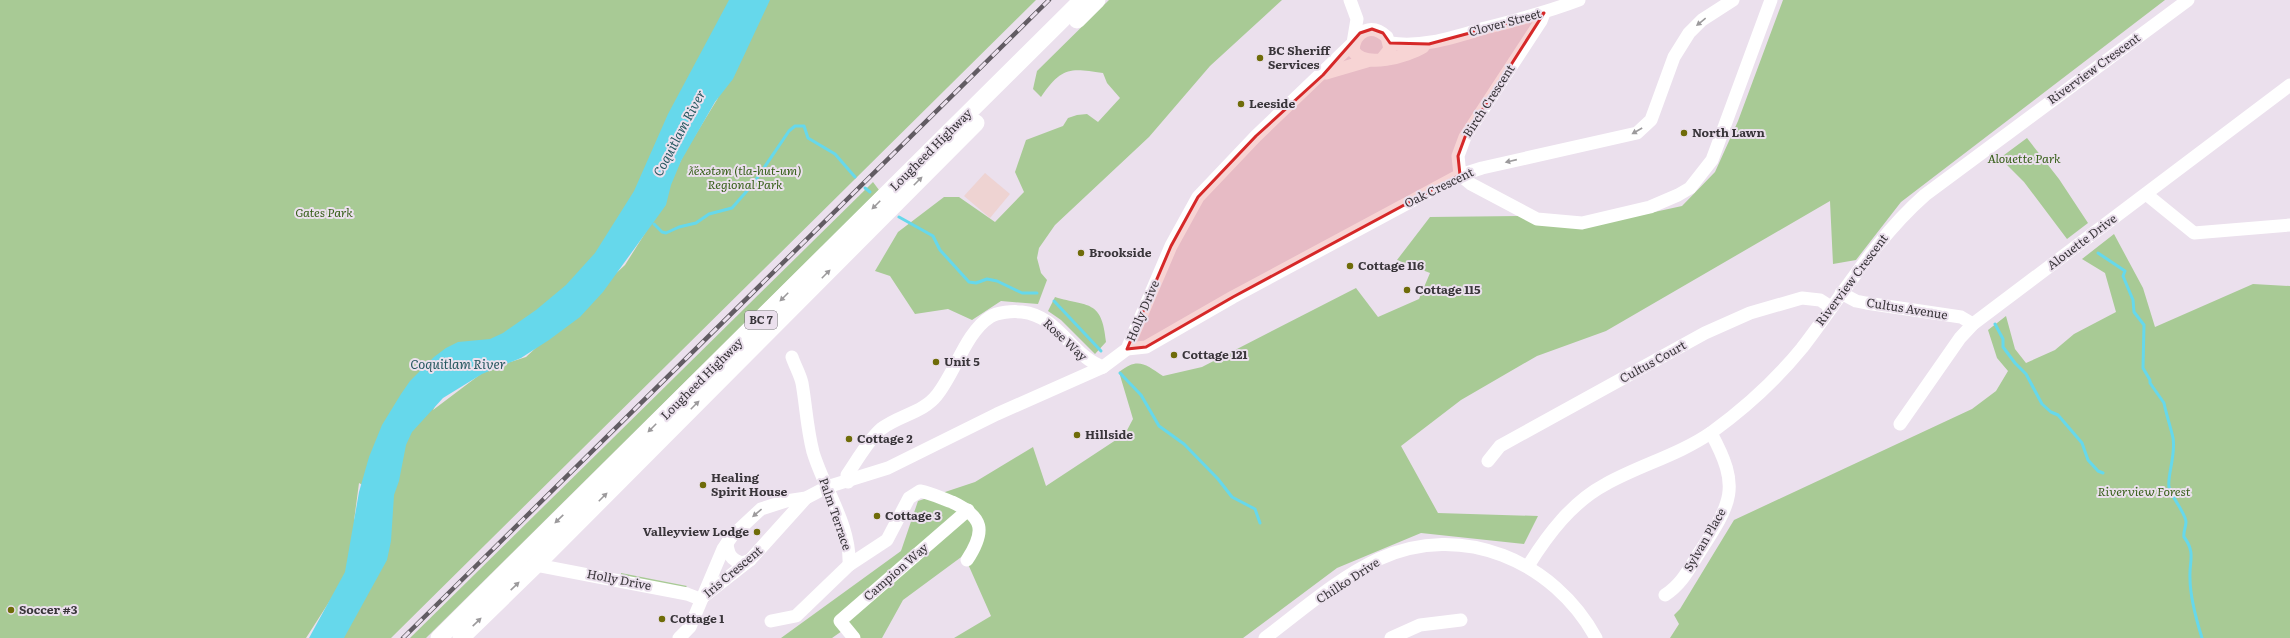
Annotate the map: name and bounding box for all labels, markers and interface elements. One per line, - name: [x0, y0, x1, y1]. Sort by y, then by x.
- street label: Clover Street: [1467, 4, 1543, 40]
- one-way arrow: [1696, 17, 1706, 26]
- street label: Riverview Crescent: [2043, 28, 2144, 108]
- place label: BC Sheriff Services: [1268, 41, 1331, 73]
- marker: BC Sheriff Services: [1255, 53, 1265, 63]
- street label: Birch Crescent: [1458, 60, 1519, 140]
- water label: Coquitlam River: [648, 86, 709, 179]
- place label: Leeside: [1249, 94, 1295, 112]
- marker: Leeside: [1236, 99, 1246, 109]
- street label: Lougheed Highway: [885, 104, 976, 195]
- place label: North Lawn: [1692, 123, 1765, 141]
- one-way arrow: [1631, 128, 1643, 134]
- marker: North Lawn: [1679, 128, 1689, 138]
- park label: Alouette Park: [1987, 149, 2061, 167]
- one-way arrow: [1505, 159, 1518, 165]
- park label: ƛ̓éxətəm (tla-hut-um) Regional Park: [688, 161, 801, 193]
- street label: Oak Crescent: [1401, 162, 1476, 212]
- one-way arrow: [913, 176, 923, 186]
- one-way arrow: [871, 200, 881, 210]
- park label: Gates Park: [295, 203, 353, 221]
- street label: Alouette Drive: [2043, 209, 2120, 273]
- street label: Riverview Crescent: [1811, 230, 1892, 329]
- place label: Brookside: [1089, 243, 1152, 261]
- marker: Brookside: [1076, 248, 1086, 258]
- place label: Cottage 116: [1358, 256, 1424, 274]
- marker: Cottage 116: [1345, 261, 1355, 271]
- one-way arrow: [821, 269, 831, 279]
- street label: Holly Drive: [1121, 277, 1163, 344]
- place label: Cottage 115: [1415, 280, 1481, 298]
- marker: Cottage 115: [1402, 285, 1412, 295]
- one-way arrow: [779, 292, 789, 302]
- street label: Cultus Avenue: [1865, 293, 1949, 323]
- road number: BC 7: [745, 311, 777, 329]
- street label: Rose Way: [1039, 314, 1092, 365]
- street label: Lougheed Highway: [656, 333, 747, 424]
- street label: Cultus Court: [1616, 335, 1689, 387]
- place label: Cottage 121: [1182, 345, 1248, 363]
- marker: Cottage 121: [1169, 350, 1179, 360]
- place label: Unit 5: [944, 352, 980, 370]
- water label: Coquitlam River: [410, 354, 506, 373]
- marker: Unit 5: [931, 357, 941, 367]
- one-way arrow: [690, 400, 700, 410]
- one-way arrow: [647, 423, 657, 433]
- place label: Hillside: [1085, 425, 1133, 443]
- place label: Cottage 2: [857, 429, 913, 447]
- marker: Hillside: [1072, 430, 1082, 440]
- marker: Cottage 2: [844, 434, 854, 444]
- place label: Healing Spirit House: [711, 468, 787, 500]
- street label: Palm Terrace: [815, 475, 857, 552]
- marker: Healing Spirit House: [698, 480, 708, 490]
- park label: Riverview Forest: [2098, 482, 2191, 500]
- one-way arrow: [598, 492, 608, 502]
- street label: Sylvan Place: [1679, 504, 1730, 575]
- place label: Cottage 3: [885, 506, 941, 524]
- one-way arrow: [751, 509, 762, 518]
- marker: Cottage 3: [872, 511, 882, 521]
- one-way arrow: [554, 514, 564, 524]
- place label: Valleyview Lodge: [643, 522, 749, 540]
- marker: Valleyview Lodge: [752, 527, 762, 537]
- street label: Campion Way: [859, 538, 932, 604]
- street label: Iris Crescent: [699, 541, 766, 601]
- street label: Chilko Drive: [1312, 553, 1383, 607]
- street label: Holly Drive: [585, 564, 653, 594]
- one-way arrow: [510, 581, 520, 591]
- place label: Soccer #3: [19, 600, 78, 618]
- marker: Soccer #3: [6, 605, 16, 615]
- place label: Cottage 1: [670, 609, 724, 627]
- marker: Cottage 1: [657, 614, 667, 624]
- one-way arrow: [472, 617, 482, 627]

